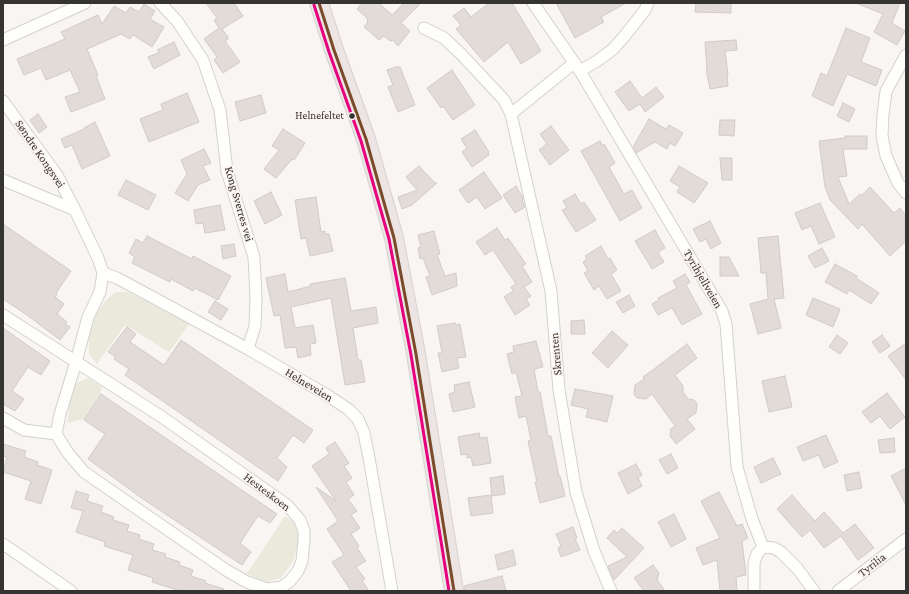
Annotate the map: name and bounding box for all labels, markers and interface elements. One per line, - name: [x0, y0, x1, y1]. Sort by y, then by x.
- place label: Helnefeltet: [295, 109, 344, 123]
- marker: Helnefeltet: [347, 111, 357, 121]
- street label: Søndre Kongsvei: [12, 117, 68, 191]
- street label: Kong Sverres vei: [221, 165, 257, 243]
- street label: Tyrihjellveien: [680, 247, 726, 311]
- street label: Skrenten: [547, 332, 565, 376]
- street label: Helneveien: [282, 365, 336, 405]
- street label: Hesteskoen: [241, 470, 293, 514]
- street label: Tyrilia: [855, 550, 889, 580]

